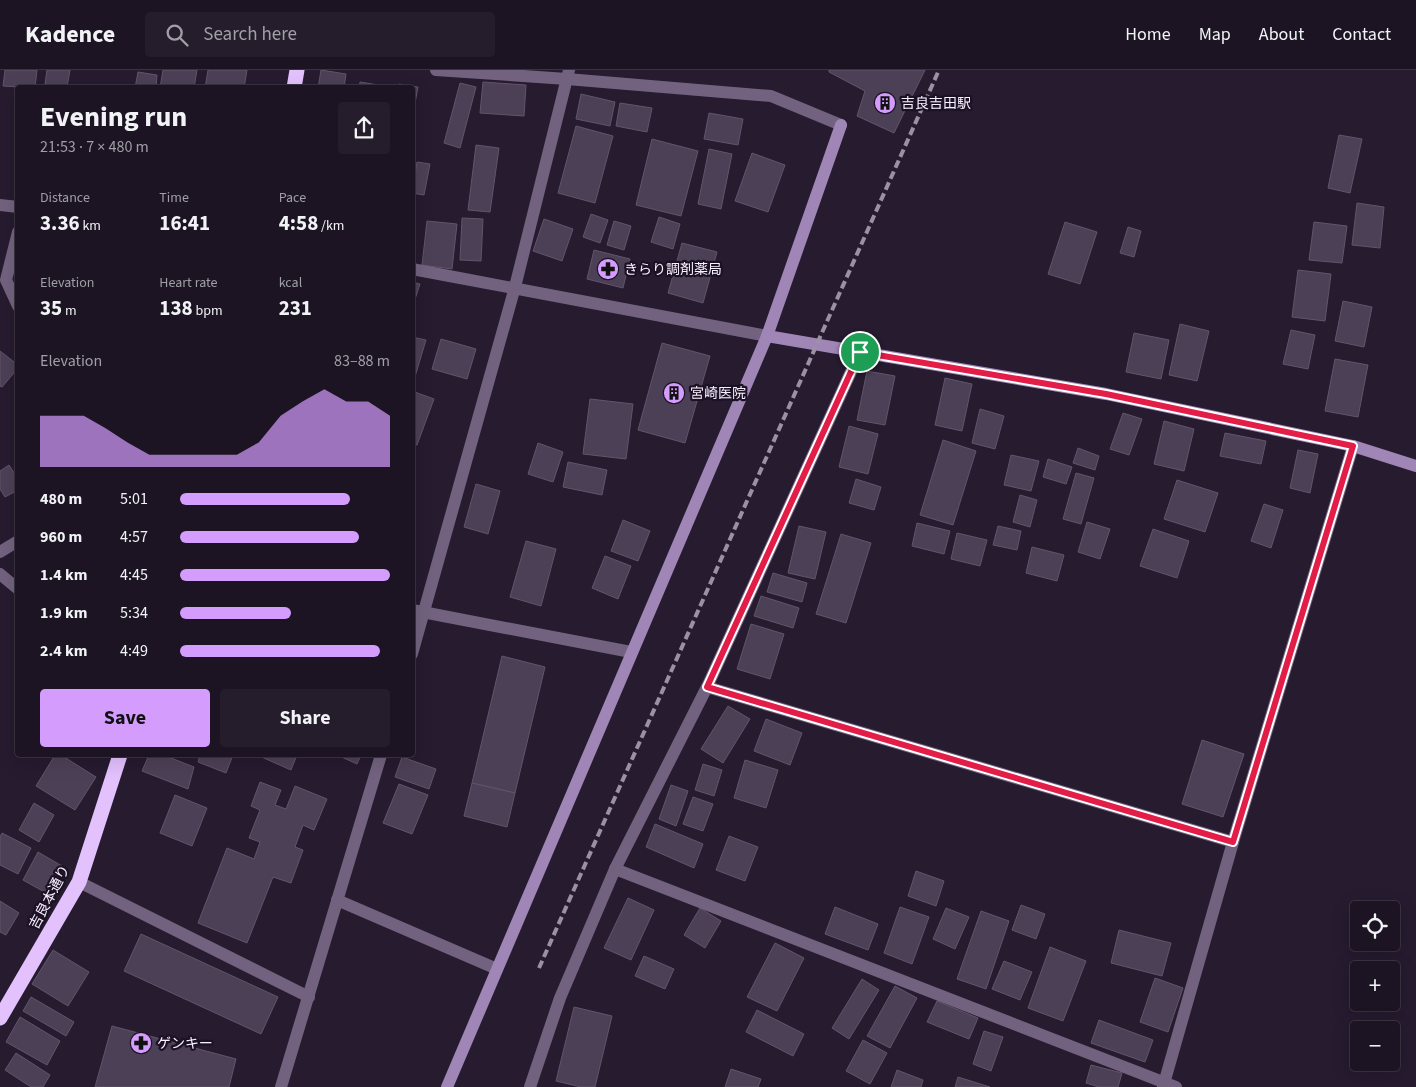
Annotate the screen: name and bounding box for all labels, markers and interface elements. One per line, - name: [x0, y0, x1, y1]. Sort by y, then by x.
- search box: [145, 12, 495, 57]
- text: Kadence: [25, 17, 115, 52]
- icon: search: [163, 21, 191, 49]
- text: Search here: [203, 21, 297, 48]
- text: Home: [1125, 22, 1171, 47]
- text: Map: [1199, 22, 1231, 47]
- text: About: [1259, 22, 1304, 47]
- text: Contact: [1332, 22, 1391, 47]
- building icon: 吉良吉田駅: [873, 91, 897, 115]
- place label: 吉良吉田駅: [901, 94, 971, 114]
- text: Evening run: [40, 97, 187, 137]
- button: share: [338, 102, 390, 154]
- text: 21:53 · 7 × 480 m: [40, 136, 149, 158]
- text: Distance: [40, 188, 90, 208]
- text: Time: [159, 188, 189, 208]
- text: Pace: [279, 188, 306, 208]
- text: 3.36: [40, 208, 80, 238]
- text: 16:41: [159, 208, 210, 238]
- text: 4:58: [279, 208, 318, 238]
- text: km: [80, 216, 101, 236]
- text: /km: [318, 216, 344, 236]
- pharmacy icon: きらり調剤薬局: [596, 257, 620, 281]
- place label: きらり調剤薬局: [624, 260, 722, 280]
- text: Elevation: [40, 273, 95, 293]
- text: Heart rate: [159, 273, 218, 293]
- text: kcal: [279, 273, 302, 293]
- text: 35: [40, 293, 62, 323]
- text: 138: [159, 293, 193, 323]
- text: 231: [279, 293, 312, 323]
- text: m: [62, 301, 77, 321]
- text: bpm: [193, 301, 223, 321]
- pin: [839, 331, 881, 373]
- icon: arrive: [846, 338, 874, 366]
- text: Elevation: [40, 350, 102, 372]
- text: 83–88 m: [334, 350, 390, 372]
- building icon: 宮崎医院: [662, 381, 686, 405]
- place label: 宮崎医院: [690, 384, 746, 404]
- text: 480 m: [40, 488, 82, 510]
- text: 5:01: [120, 488, 148, 510]
- text: 960 m: [40, 526, 82, 548]
- text: 4:57: [120, 526, 148, 548]
- text: 1.4 km: [40, 564, 87, 586]
- text: 4:45: [120, 564, 148, 586]
- text: 1.9 km: [40, 602, 87, 624]
- text: 5:34: [120, 602, 148, 624]
- text: 2.4 km: [40, 640, 87, 662]
- text: 4:49: [120, 640, 148, 662]
- button: Save: [40, 689, 210, 747]
- button: Share: [220, 689, 390, 747]
- street label: 吉良本通り: [25, 862, 75, 933]
- map controls: [1350, 901, 1400, 1071]
- button: locate: [1350, 901, 1400, 951]
- button: +: [1350, 961, 1400, 1011]
- button: −: [1350, 1021, 1400, 1071]
- pharmacy icon: ゲンキー: [129, 1031, 153, 1055]
- place label: ゲンキー: [157, 1034, 213, 1054]

